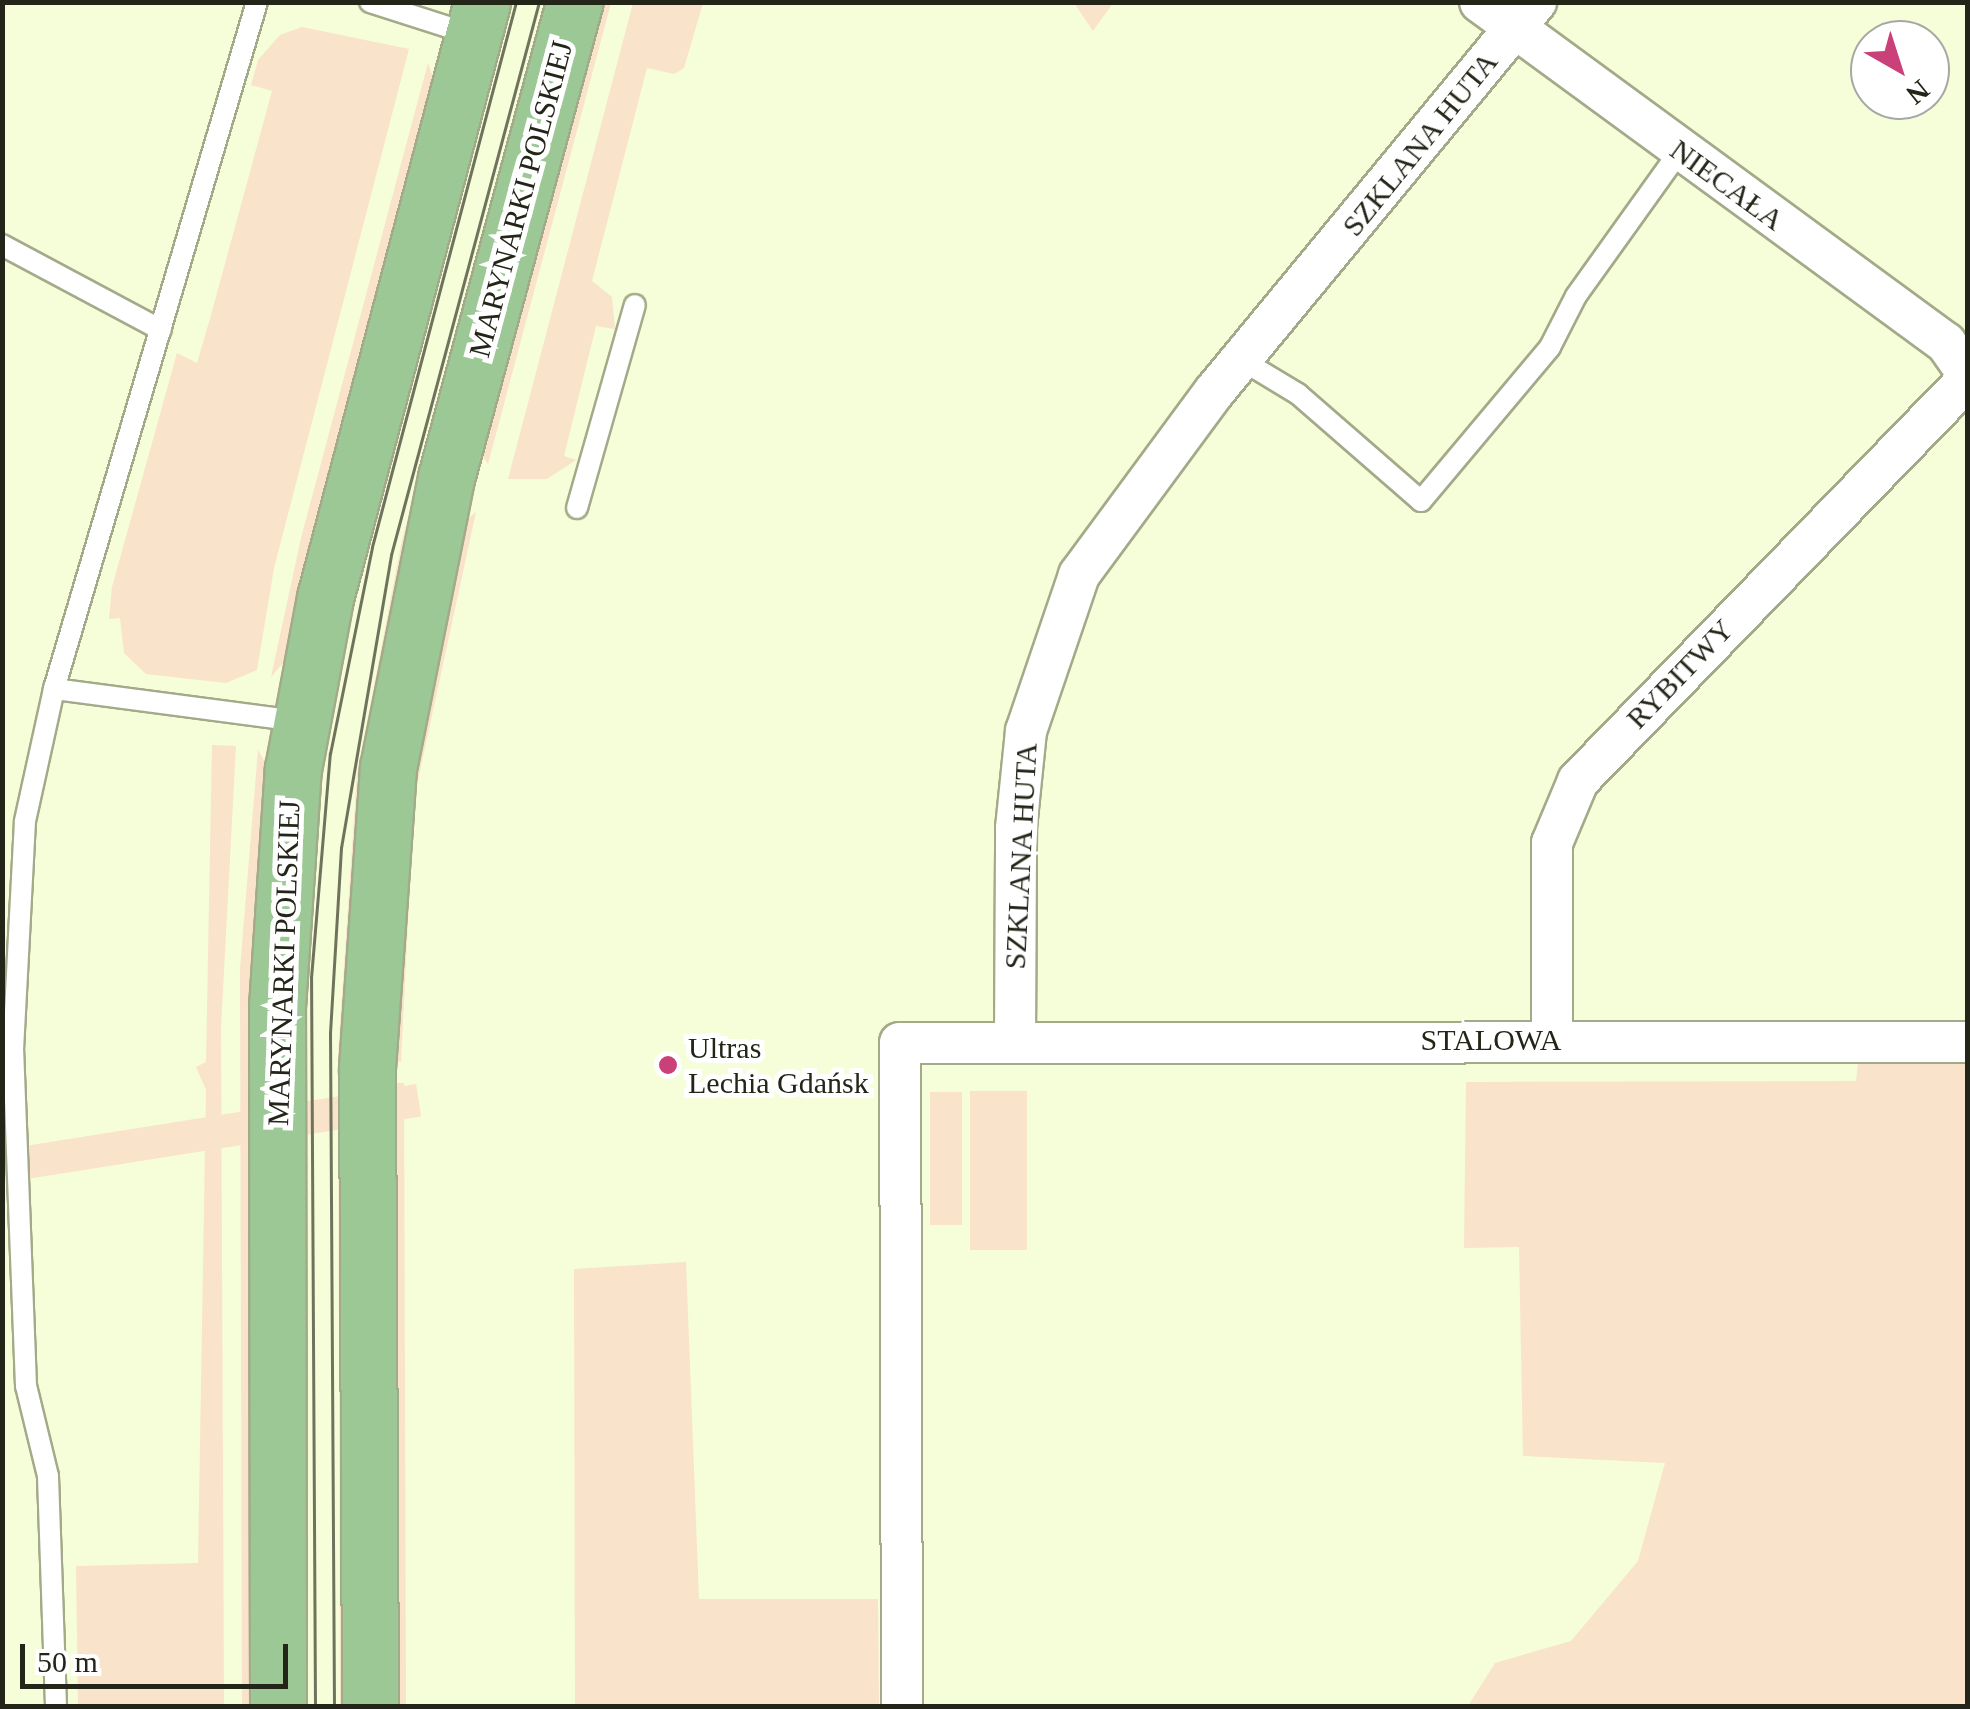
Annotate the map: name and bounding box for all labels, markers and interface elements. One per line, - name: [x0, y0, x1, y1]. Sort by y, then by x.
- north arrow: [1850, 20, 1950, 120]
- street label: MARYNARKI POLSKIEJ: [461, 37, 581, 361]
- street label: SZKLANA HUTA: [1334, 44, 1506, 244]
- text: N: [1900, 74, 1936, 111]
- street label: NIECAŁA: [1663, 132, 1791, 238]
- street label: RYBITWY: [1619, 612, 1741, 736]
- street label: SZKLANA HUTA: [997, 741, 1045, 971]
- street label: MARYNARKI POLSKIEJ: [260, 800, 308, 1126]
- street label: STALOWA: [1421, 1022, 1561, 1058]
- place label: Ultras Lechia Gdańsk: [688, 1030, 869, 1100]
- marker: Ultras Lechia Gdańsk: [657, 1054, 679, 1076]
- scale bar: [25, 1624, 292, 1686]
- text: 50 m: [37, 1645, 98, 1678]

